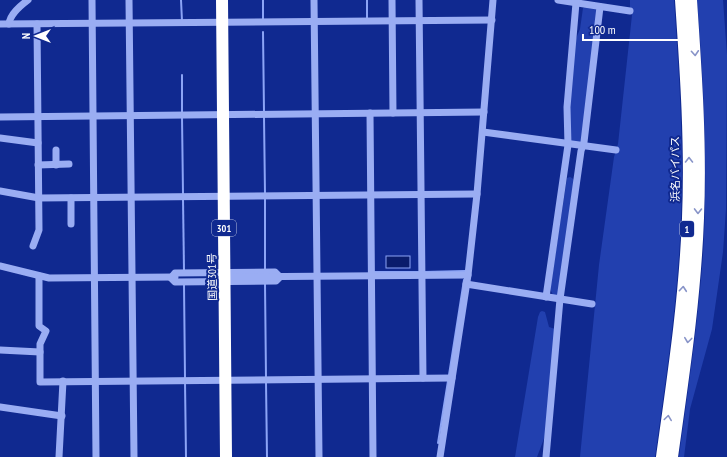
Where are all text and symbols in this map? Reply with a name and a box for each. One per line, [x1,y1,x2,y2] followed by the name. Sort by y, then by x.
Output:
[16,16,56,56] north arrow
[583,16,681,42] scale bar
[589,22,616,37] text: 100 m
[19,33,33,39] text: N
[690,50,699,56] one-way arrow
[668,136,682,202] street label: 浜名バイパス
[685,157,693,163] one-way arrow
[694,208,702,214] one-way arrow
[212,220,236,236] road number: 301
[680,221,694,237] road number: 1
[205,253,219,301] street label: 国道301号
[679,286,688,292] one-way arrow
[684,337,693,343] one-way arrow
[663,415,672,421] one-way arrow

